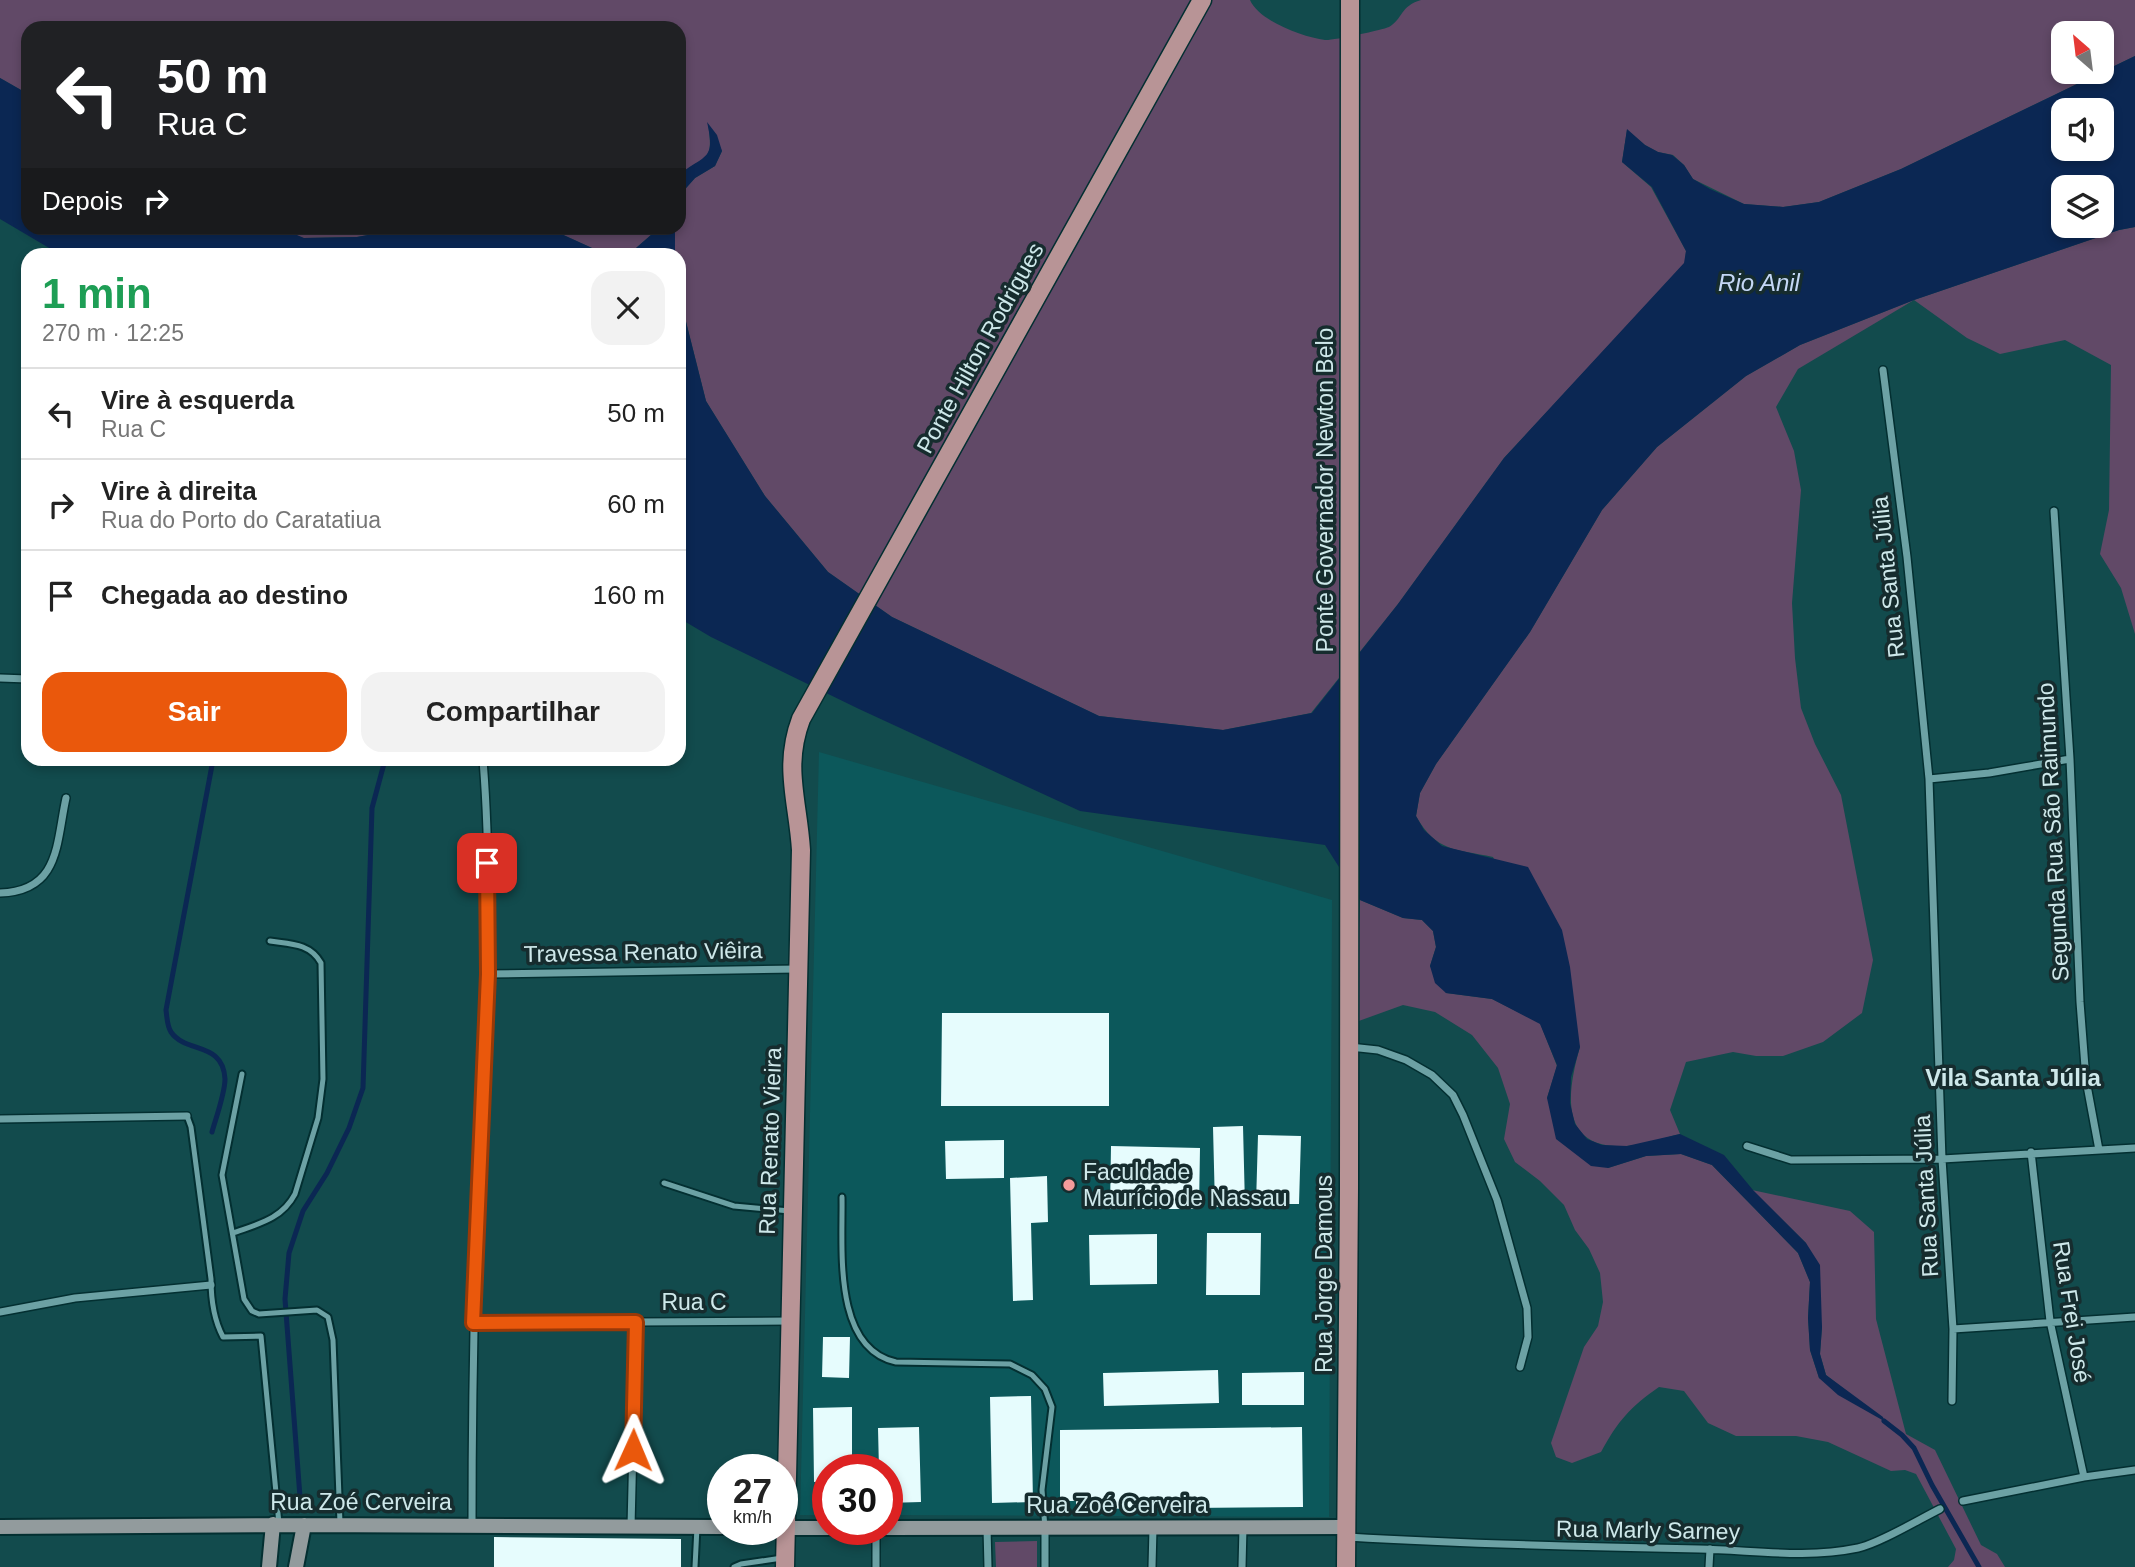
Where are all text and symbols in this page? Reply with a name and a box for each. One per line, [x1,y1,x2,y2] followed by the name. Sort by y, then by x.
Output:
[2051,21,2114,84] north arrow
[2051,21,2114,238] map controls
[42,49,133,140] icon: left
[157,49,269,103] text: 50 m
[2051,98,2114,161] button: sound
[157,106,248,142] text: Rua C
[2051,175,2114,238] button: layers
[137,182,175,220] icon: right
[42,186,123,216] text: Depois
[911,238,1049,458] street label: Ponte Hilton Rodrigues
[1718,269,1801,296] water label: Rio Anil
[42,270,152,317] text: 1 min
[591,271,665,345] button: close
[42,320,184,346] text: 270 m · 12:25
[1312,328,1338,652] street label: Ponte Governador Newton Belo
[101,385,294,415] text: Vire à esquerda
[42,395,80,433] icon: left
[607,398,665,428] text: 50 m
[101,416,166,442] text: Rua C
[101,476,257,506] text: Vire à direita
[42,486,80,524] icon: right
[607,489,665,519] text: 60 m
[1867,495,1909,659] street label: Rua Santa Júlia
[101,507,381,533] text: Rua do Porto do Caratatiua
[42,577,80,615] icon: arrive
[101,580,348,610] text: Chegada ao destino
[593,580,665,610] text: 160 m
[42,672,347,752] button: Sair
[361,672,665,752] button: Compartilhar
[2032,682,2074,982] street label: Segunda Rua São Raimundo
[457,833,517,893] pin
[468,844,506,882] icon: arrive
[523,937,763,967] street label: Travessa Renato Viêira
[754,1047,786,1235] street label: Rua Renato Vieira
[1925,1064,2101,1091] district label: Vila Santa Júlia
[1909,1114,1943,1278] street label: Rua Santa Júlia
[1083,1159,1288,1211] place label: Faculdade Maurício de Nassau
[1311,1175,1337,1373] street label: Rua Jorge Damous
[1061,1177,1077,1193] marker: Faculdade Maurício de Nassau
[2048,1239,2096,1385] street label: Rua Frei José
[661,1289,727,1315] street label: Rua C
[596,1413,670,1487] position arrow
[812,1454,903,1545] speed limit sign: 30
[733,1471,772,1510] text: 27
[270,1489,452,1515] street label: Rua Zoé Cerveira
[1026,1492,1208,1518] street label: Rua Zoé Cerveira
[733,1507,772,1527] text: km/h
[1556,1515,1741,1545] street label: Rua Marly Sarney

